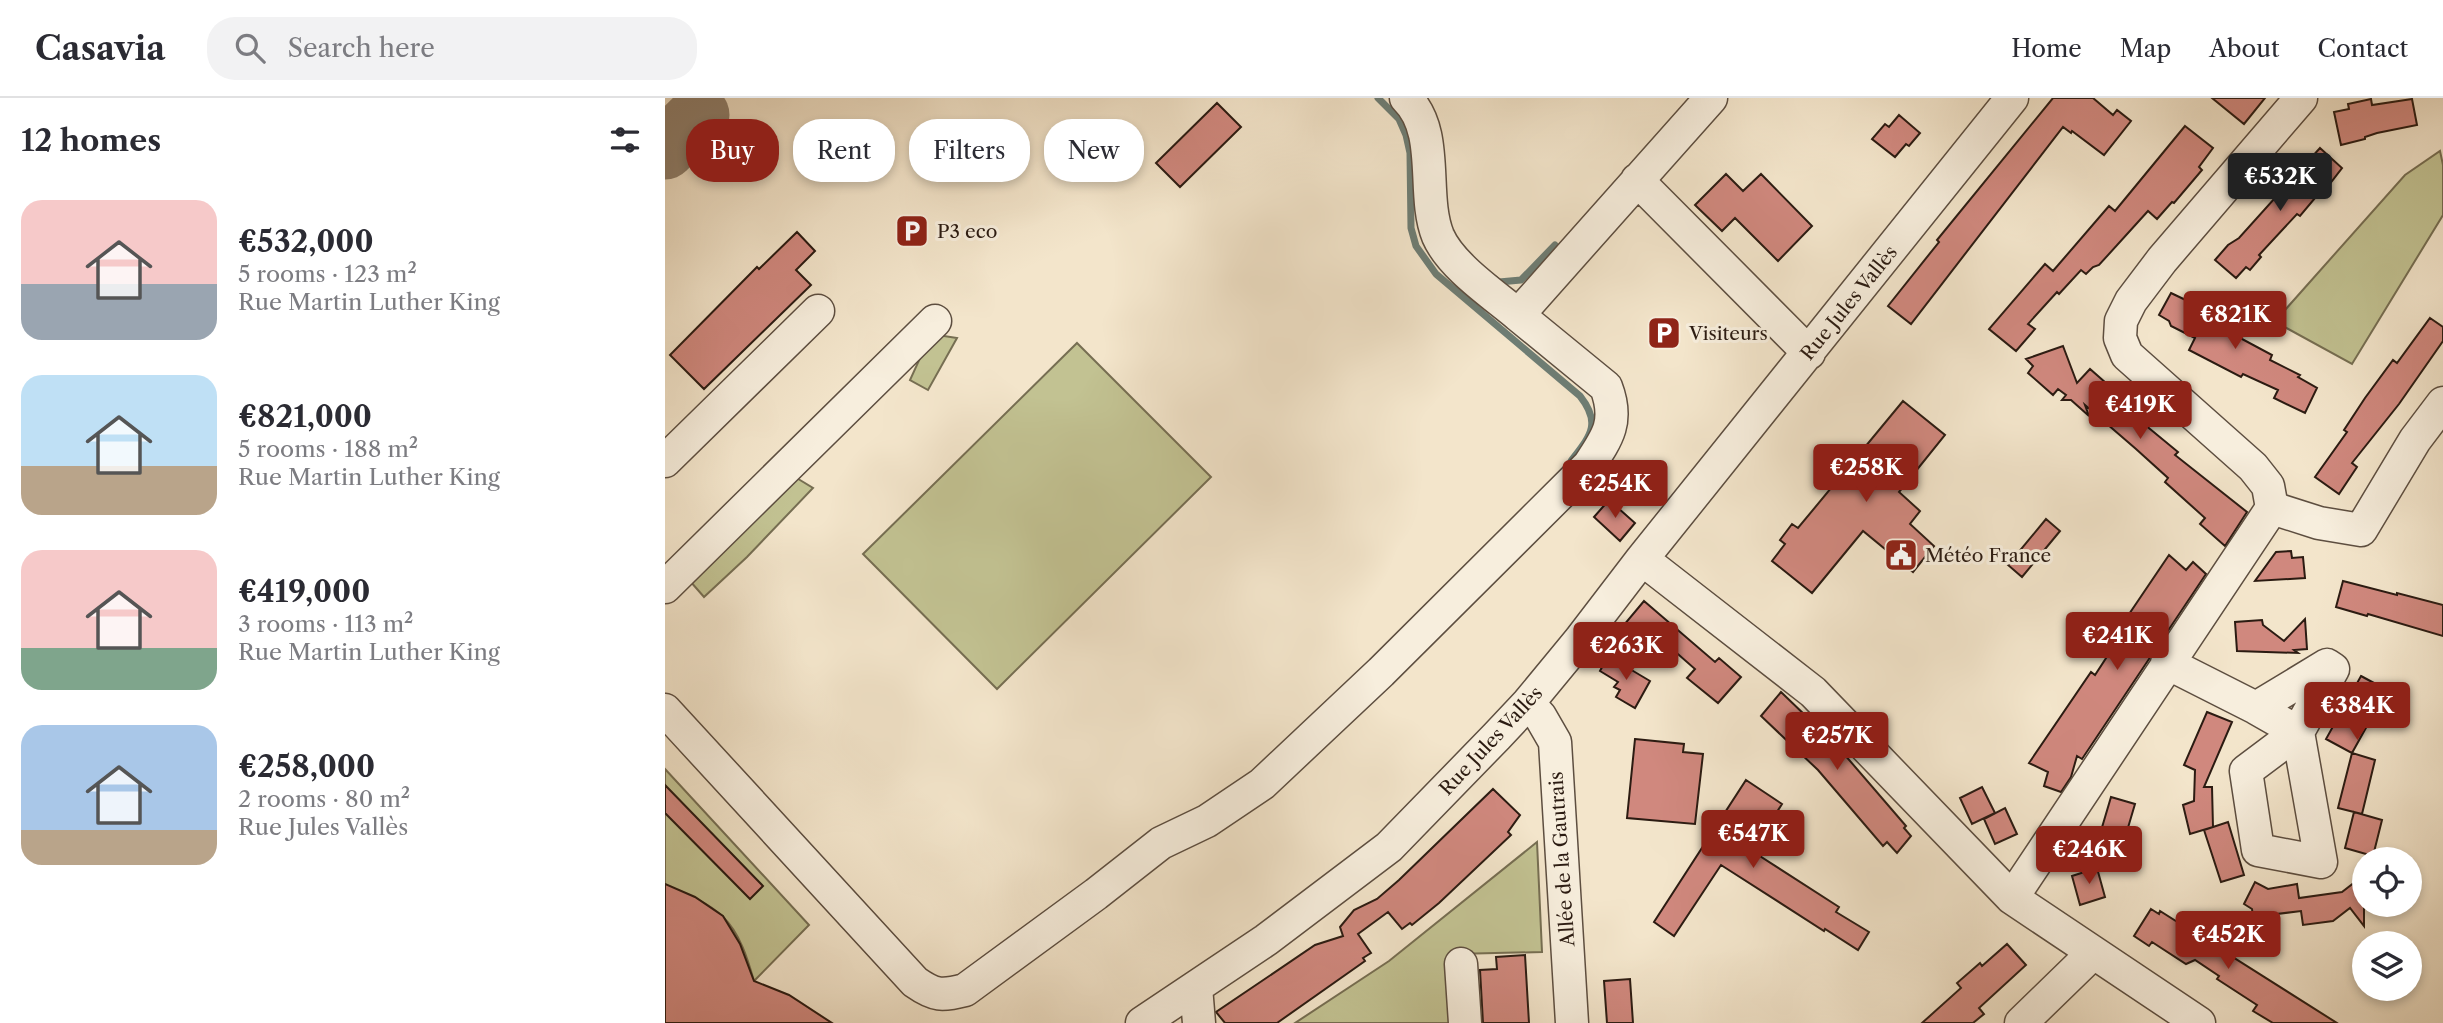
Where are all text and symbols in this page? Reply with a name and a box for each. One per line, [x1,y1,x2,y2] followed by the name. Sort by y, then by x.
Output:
[207,17,697,80] search box
[35,28,165,69] text: Casavia
[231,29,269,67] icon: search
[287,32,435,64] text: Search here
[2011,34,2082,63] text: Home
[2120,34,2171,63] text: Map
[2209,34,2280,63] text: About
[2318,34,2408,63] text: Contact
[686,119,779,182] chip: Buy
[793,119,895,182] chip: Rent
[909,119,1030,182] chip: Filters
[1044,119,1144,182] chip: New
[606,121,644,159] icon: filters
[21,122,161,159] text: 12 homes
[2231,153,2329,213] pin: €532K
[2244,162,2316,190] text: €532K
[893,212,931,250] parking icon: P3 eco
[937,220,997,243] place label: P3 eco
[238,223,374,260] text: €532,000
[77,228,161,312] icon: home
[1796,241,1902,365] street label: Rue Jules Vallès
[238,260,417,288] text: 5 rooms · 123 m²
[238,288,500,316] text: Rue Martin Luther King
[2186,292,2284,351] pin: €821K
[2199,300,2271,328] text: €821K
[1645,314,1683,352] parking icon: Visiteurs
[1688,322,1768,345] place label: Visiteurs
[2091,382,2189,441] pin: €419K
[2105,390,2175,418] text: €419K
[238,398,372,435] text: €821,000
[77,403,161,487] icon: home
[238,435,418,463] text: 5 rooms · 188 m²
[1817,444,1915,504] pin: €258K
[1829,453,1903,481] text: €258K
[1566,460,1664,520] pin: €254K
[238,463,500,491] text: Rue Martin Luther King
[1579,469,1651,497] text: €254K
[1882,536,1920,574] public building icon: Météo France
[1925,544,2051,567] place label: Météo France
[238,573,370,610] text: €419,000
[77,578,161,662] icon: home
[238,610,414,638] text: 3 rooms · 113 m²
[2068,612,2166,672] pin: €241K
[2082,621,2152,649] text: €241K
[1577,622,1675,682] pin: €263K
[1589,631,1663,659] text: €263K
[238,638,500,666] text: Rue Martin Luther King
[1435,682,1547,800] street label: Rue Jules Vallès
[2308,682,2406,742] pin: €384K
[2320,691,2394,719] text: €384K
[1788,712,1886,772] pin: €257K
[1801,721,1873,749] text: €257K
[238,748,375,785] text: €258,000
[77,753,161,837] icon: home
[1544,771,1580,948] street label: Allée de la Gautrais
[238,785,410,813] text: 2 rooms · 80 m²
[1704,810,1802,870] pin: €547K
[238,813,408,841] text: Rue Jules Vallès
[1717,819,1789,847] text: €547K
[2040,826,2138,886] pin: €246K
[2052,835,2126,863] text: €246K
[2352,847,2422,1001] map controls
[2352,847,2422,917] button: locate
[2179,912,2277,971] pin: €452K
[2192,920,2264,948] text: €452K
[2352,931,2422,1001] button: layers

